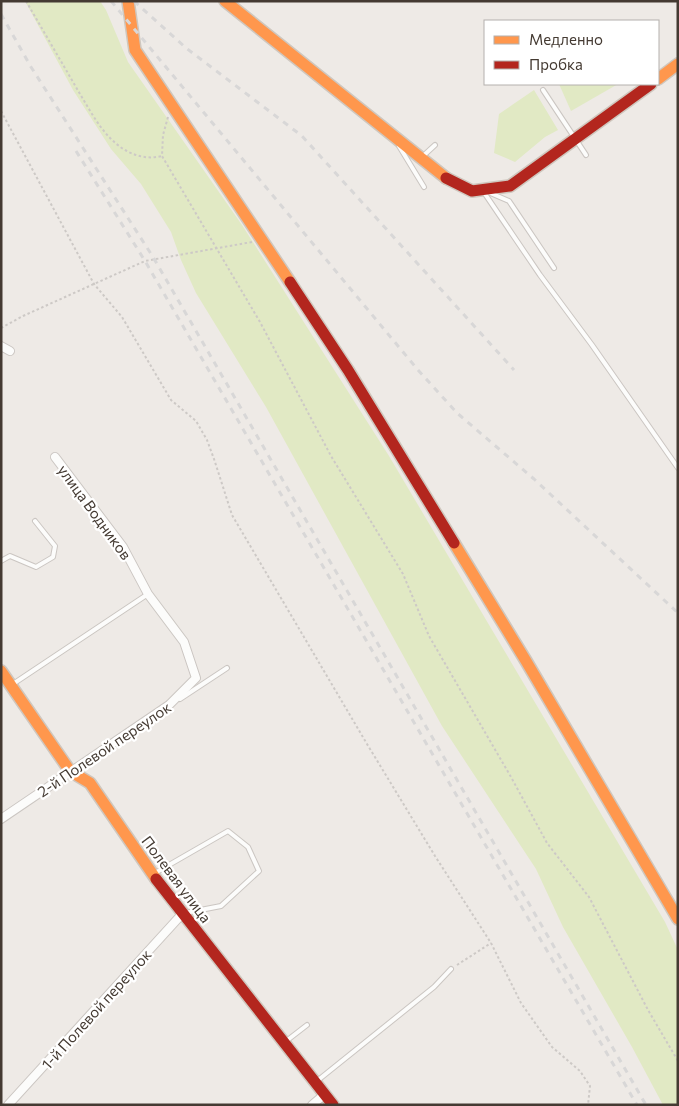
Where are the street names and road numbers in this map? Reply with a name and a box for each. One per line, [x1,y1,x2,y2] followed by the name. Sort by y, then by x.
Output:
[55,461,136,563] street label: улица Водников
[34,698,174,800] street label: 2-й Полевой переулок
[138,832,216,926] street label: Полевая улица
[37,945,155,1073] street label: 1-й Полевой переулок

